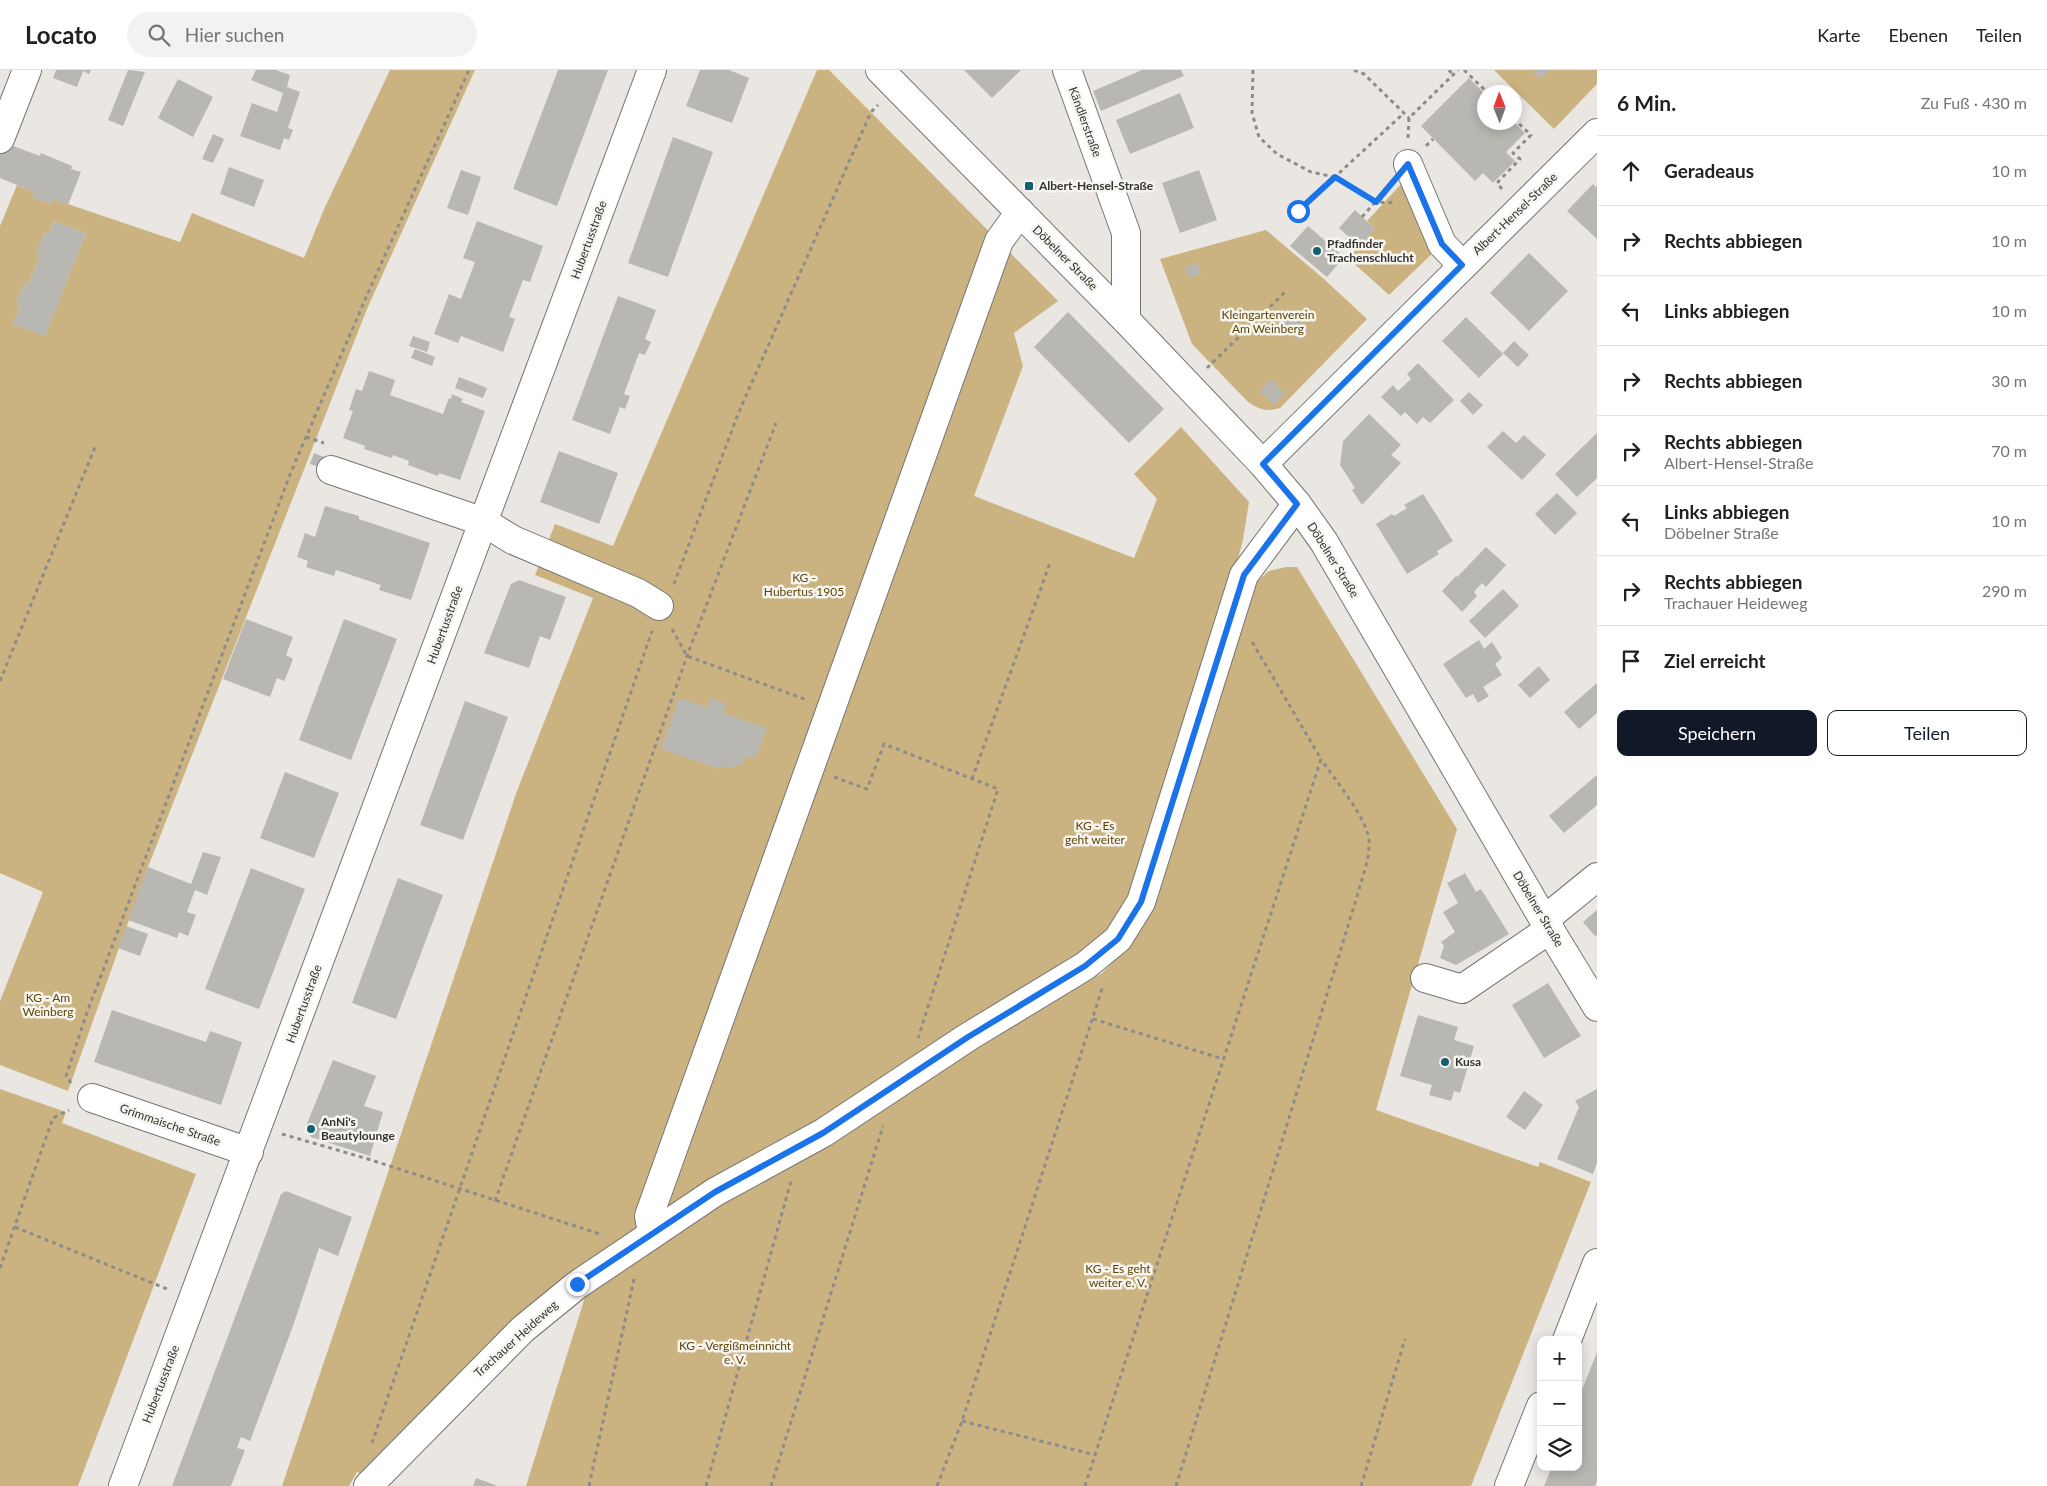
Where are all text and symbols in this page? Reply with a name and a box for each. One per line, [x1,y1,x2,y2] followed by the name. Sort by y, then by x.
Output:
[127,12,477,57] search box
[25,20,97,49] text: Locato
[145,21,173,49] icon: search
[185,23,284,46] text: Hier suchen
[1817,24,1860,46] text: Karte
[1888,24,1948,46] text: Ebenen
[1976,24,2022,46] text: Teilen
[1066,85,1105,159] street label: Kändlerstraße
[1477,85,1522,130] north arrow
[1617,90,1676,115] text: 6 Min.
[1921,93,2027,112] text: Zu Fuß · 430 m
[1617,157,1645,185] icon: ahead
[1664,159,1754,182] text: Geradeaus
[1991,161,2027,180] text: 10 m
[1469,169,1560,258] street label: Albert-Hensel-Straße
[1038,178,1154,193] place label: Albert-Hensel-Straße
[1023,180,1035,192] marker: Albert-Hensel-Straße
[567,199,610,281] street label: Hubertusstraße
[1287,200,1310,223] route start
[1030,222,1101,293] street label: Döbelner Straße
[1617,227,1645,255] icon: right
[1664,229,1802,252] text: Rechts abbiegen
[1991,231,2027,250] text: 10 m
[1327,236,1414,265] place label: Pfadfinder Trachenschlucht
[1311,245,1323,257] marker: Pfadfinder Trachenschlucht
[1617,297,1645,325] icon: left
[1664,299,1789,322] text: Links abbiegen
[1991,301,2027,320] text: 10 m
[1222,307,1314,336] park label: Kleingartenverein Am Weinberg
[1617,367,1645,395] icon: right
[1664,369,1802,392] text: Rechts abbiegen
[1991,371,2027,390] text: 30 m
[1664,430,1802,453] text: Rechts abbiegen
[1617,437,1645,465] icon: right
[1991,441,2027,460] text: 70 m
[1664,453,1813,472] text: Albert-Hensel-Straße
[1664,500,1789,523] text: Links abbiegen
[1617,507,1645,535] icon: left
[1991,511,2027,530] text: 10 m
[1304,519,1363,600] street label: Döbelner Straße
[1664,523,1779,542] text: Döbelner Straße
[764,570,844,599] park label: KG - Hubertus 1905
[1664,570,1802,593] text: Rechts abbiegen
[1617,577,1645,605] icon: right
[1982,581,2027,600] text: 290 m
[423,584,466,666] street label: Hubertusstraße
[1664,593,1808,612] text: Trachauer Heideweg
[1617,647,1645,675] icon: arrive
[1664,649,1766,672] text: Ziel erreicht
[1617,710,1817,756] button: Speichern
[1827,710,2027,756] button: Teilen
[1065,818,1126,847] park label: KG - Es geht weiter
[1510,868,1567,949] street label: Döbelner Straße
[282,963,325,1045] street label: Hubertusstraße
[22,990,74,1019] park label: KG - Am Weinberg
[1455,1054,1481,1069] place label: Kusa
[1439,1056,1451,1068] marker: Kusa
[118,1100,223,1149] street label: Grimmaische Straße
[320,1114,396,1143] place label: AnNi's Beautylounge
[305,1123,317,1135] marker: AnNi's Beautylounge
[1085,1261,1151,1290] park label: KG - Es geht weiter e. V.
[566,1273,589,1296] route end
[471,1297,561,1380] street label: Trachauer Heideweg
[1537,1336,1582,1471] map controls
[1537,1336,1582,1381] button: +
[679,1338,792,1367] park label: KG - Vergißmeinnicht e. V.
[139,1343,182,1425] street label: Hubertusstraße
[1537,1381,1582,1426] button: −
[1537,1426,1582,1471] button: layers

